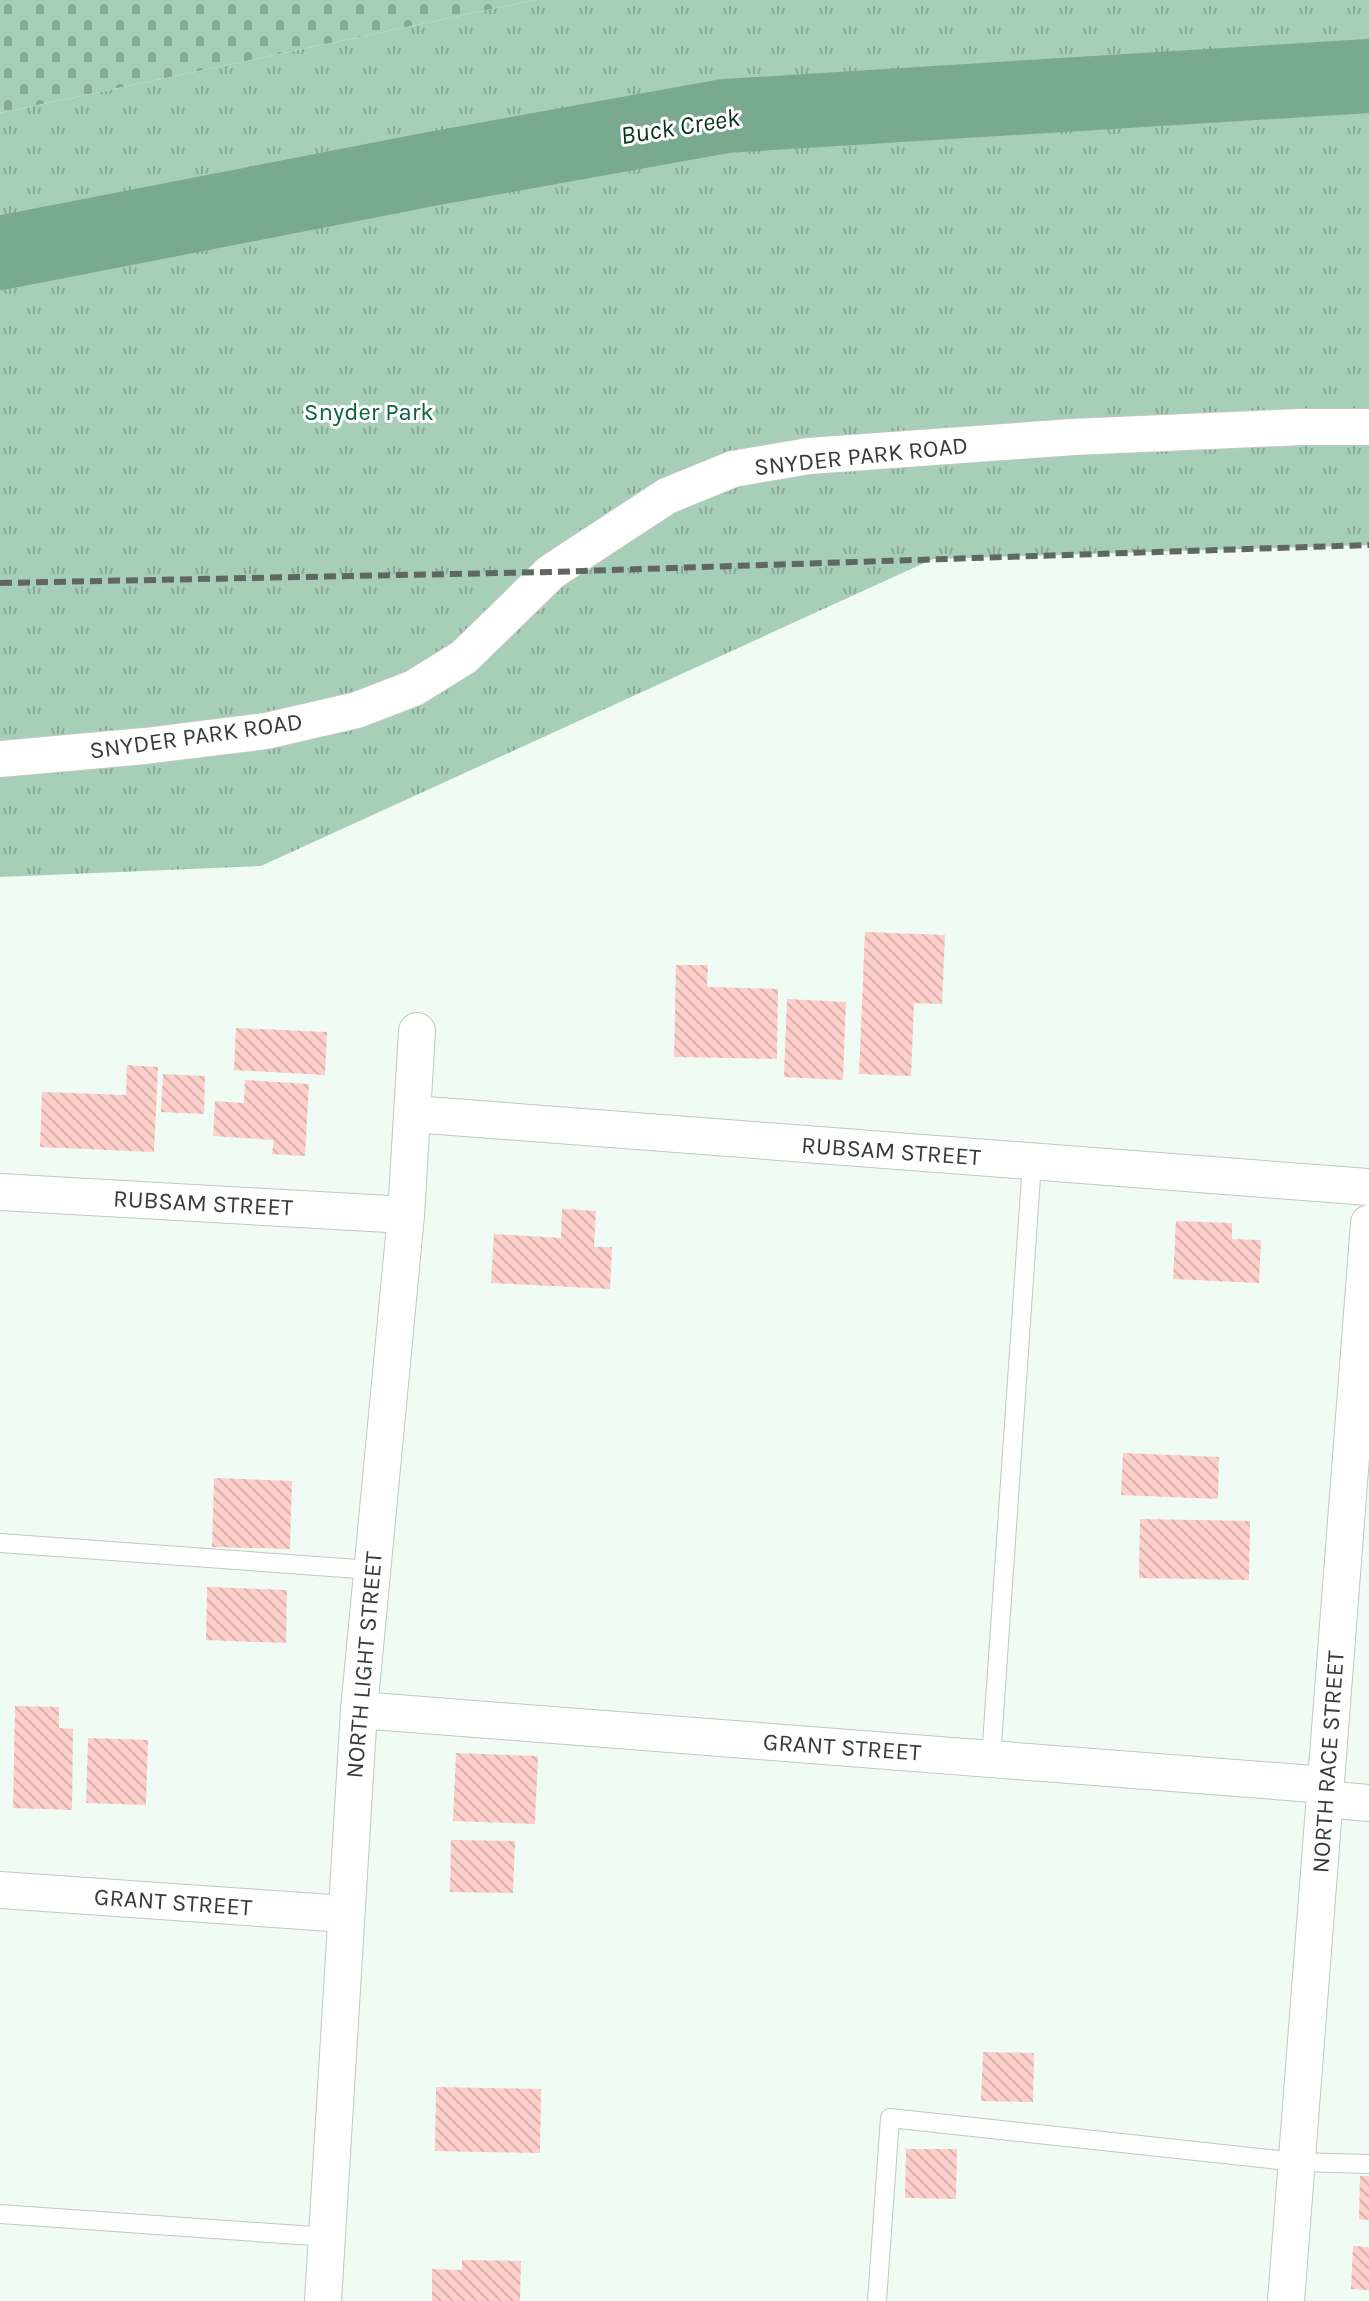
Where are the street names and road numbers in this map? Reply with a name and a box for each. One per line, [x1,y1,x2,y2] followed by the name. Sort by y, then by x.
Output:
[753,431,969,481] street label: SNYDER PARK ROAD
[88,707,304,765] street label: SNYDER PARK ROAD
[800,1131,982,1171] street label: RUBSAM STREET
[112,1184,294,1222] street label: RUBSAM STREET
[340,1550,388,1780] street label: NORTH LIGHT STREET
[1306,1650,1350,1874] street label: NORTH RACE STREET
[762,1728,922,1766] street label: GRANT STREET
[93,1883,253,1921] street label: GRANT STREET

